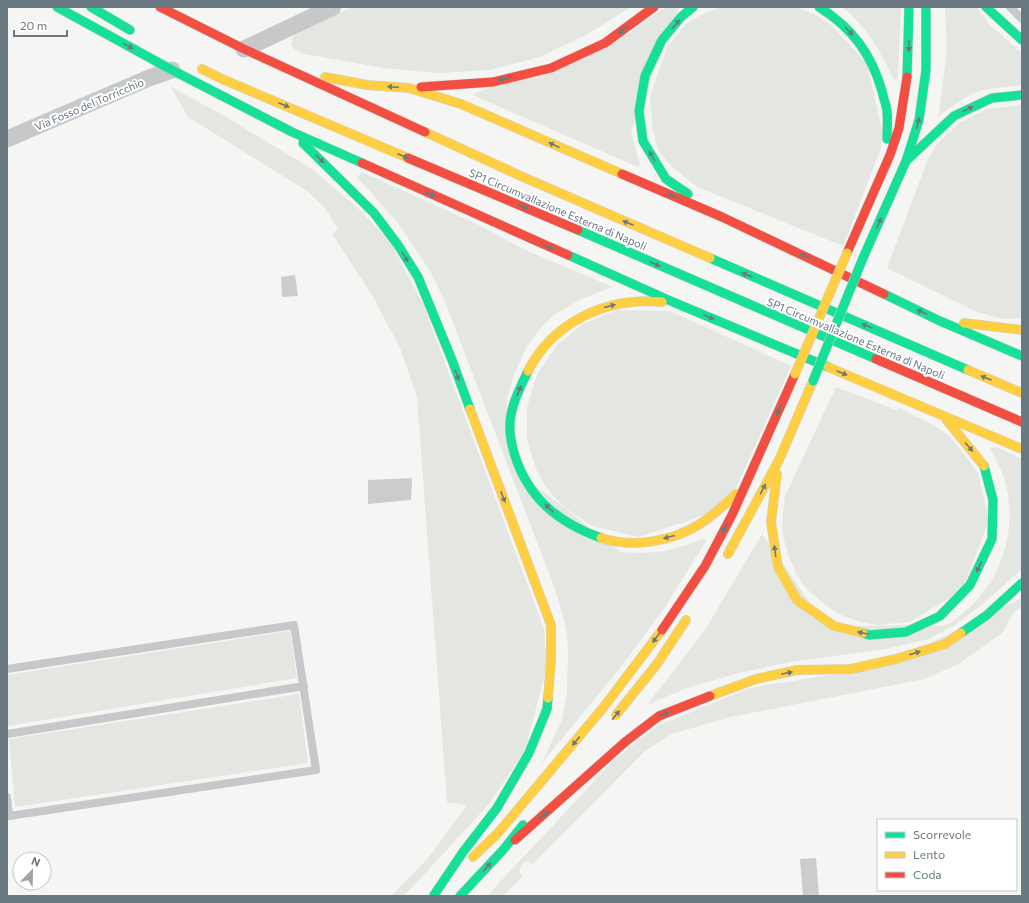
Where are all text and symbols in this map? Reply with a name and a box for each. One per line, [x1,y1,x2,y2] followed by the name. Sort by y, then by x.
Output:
[14,12,67,38] scale bar
[20,18,47,32] text: 20 m
[671,18,680,29] one-way arrow
[618,26,628,34] one-way arrow
[844,26,854,36] one-way arrow
[906,40,912,53] one-way arrow
[122,43,134,49] one-way arrow
[32,75,146,133] street label: Via Fosso del Torricchio
[498,77,510,83] one-way arrow
[387,83,399,90] one-way arrow
[278,103,290,109] one-way arrow
[962,106,974,112] one-way arrow
[915,117,921,129] one-way arrow
[547,141,559,147] one-way arrow
[648,150,655,162] one-way arrow
[398,153,410,159] one-way arrow
[315,154,325,164] one-way arrow
[467,166,649,253] street label: SP1 Circumvallazione Esterna di Napoli
[424,191,435,197] one-way arrow
[667,193,679,199] one-way arrow
[517,204,528,210] one-way arrow
[876,217,882,228] one-way arrow
[623,220,634,226] one-way arrow
[543,244,555,250] one-way arrow
[402,251,409,263] one-way arrow
[799,253,811,259] one-way arrow
[650,261,661,267] one-way arrow
[741,271,753,277] one-way arrow
[765,295,947,382] street label: SP1 Circumvallazione Esterna di Napoli
[604,303,616,309] one-way arrow
[917,309,928,315] one-way arrow
[703,315,715,321] one-way arrow
[860,323,872,329] one-way arrow
[455,370,461,382] one-way arrow
[836,371,848,377] one-way arrow
[980,375,992,381] one-way arrow
[516,385,522,396] one-way arrow
[776,405,782,416] one-way arrow
[964,441,973,452] one-way arrow
[760,484,767,495] one-way arrow
[500,492,506,504] one-way arrow
[544,504,553,513] one-way arrow
[722,523,728,534] one-way arrow
[663,534,675,540] one-way arrow
[772,545,778,557] one-way arrow
[976,561,982,572] one-way arrow
[857,630,869,636] one-way arrow
[652,633,660,644] one-way arrow
[909,650,921,656] one-way arrow
[781,669,793,675] one-way arrow
[612,709,620,720] one-way arrow
[659,710,671,716] one-way arrow
[571,735,580,746] one-way arrow
[539,811,549,820] one-way arrow
[877,819,1017,891] legend
[913,827,971,841] text: Scorrevole
[913,847,945,861] text: Lento
[12,851,52,891] north arrow
[30,854,42,869] text: N
[482,862,491,873] one-way arrow
[913,867,942,881] text: Coda

